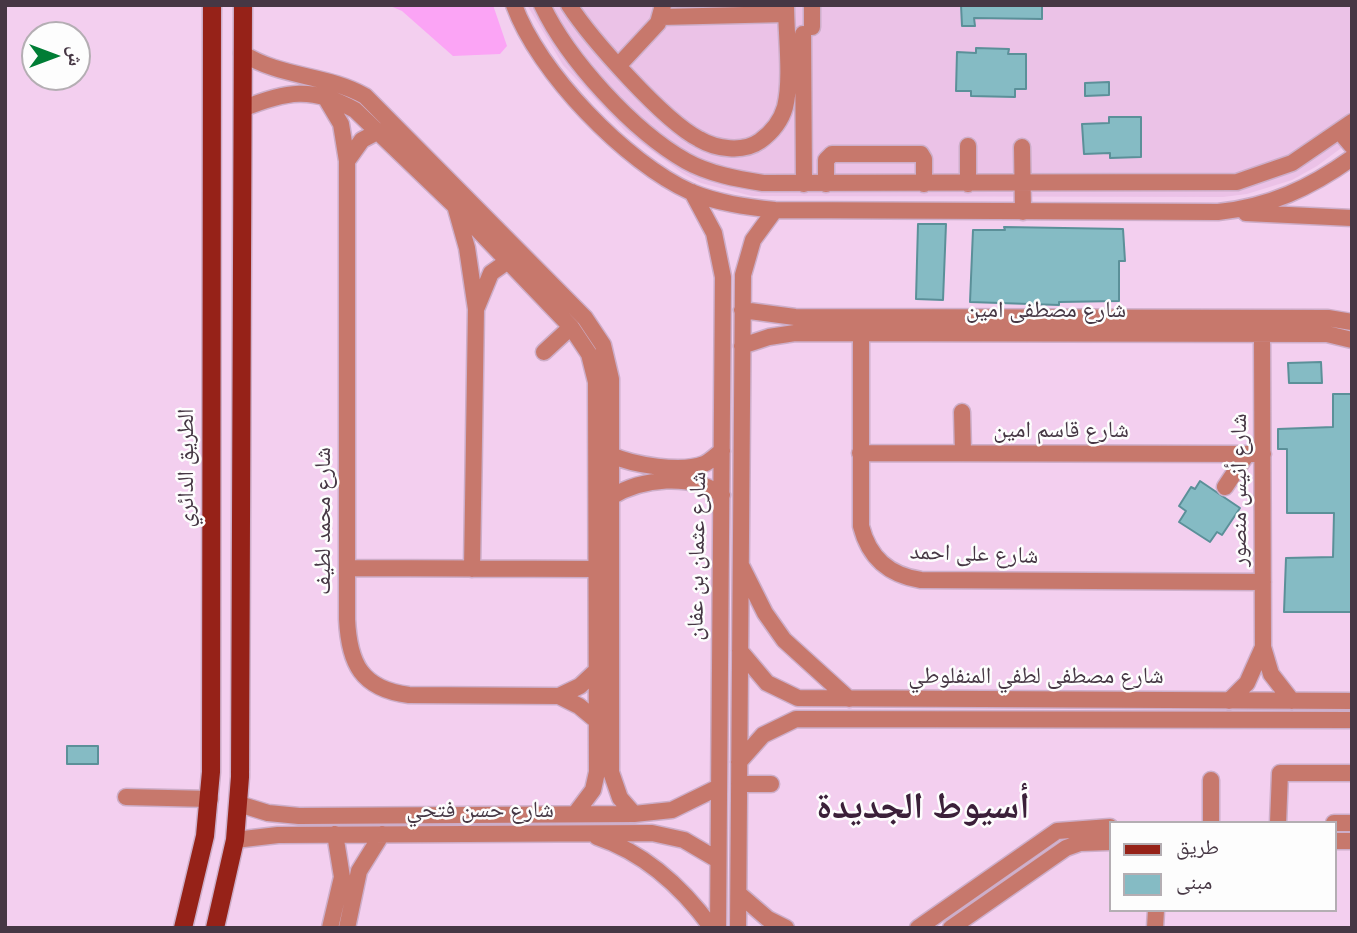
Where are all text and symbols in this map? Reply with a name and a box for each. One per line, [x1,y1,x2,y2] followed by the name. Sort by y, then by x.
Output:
[21,21,91,91] north arrow
[64,46,87,66] text: ش
[966,297,1126,325] street label: شارع مصطفى امين
[173,408,201,528] street label: الطريق الدائري
[1226,413,1254,567] street label: شارع أنيس منصور
[993,417,1129,445] street label: شارع قاسم امين
[310,447,338,595] street label: شارع محمد لطيف
[683,471,713,641] street label: شارع عثمان بن عفان
[909,539,1039,571] street label: شارع على احمد
[908,663,1164,691] street label: شارع مصطفى لطفي المنفلوطي
[816,787,1030,831] district label: أسيوط الجديدة
[406,797,554,825] street label: شارع حسن فتحي
[1108,821,1336,912] legend
[1176,835,1219,859] text: طريق
[1176,870,1212,894] text: مبنى

